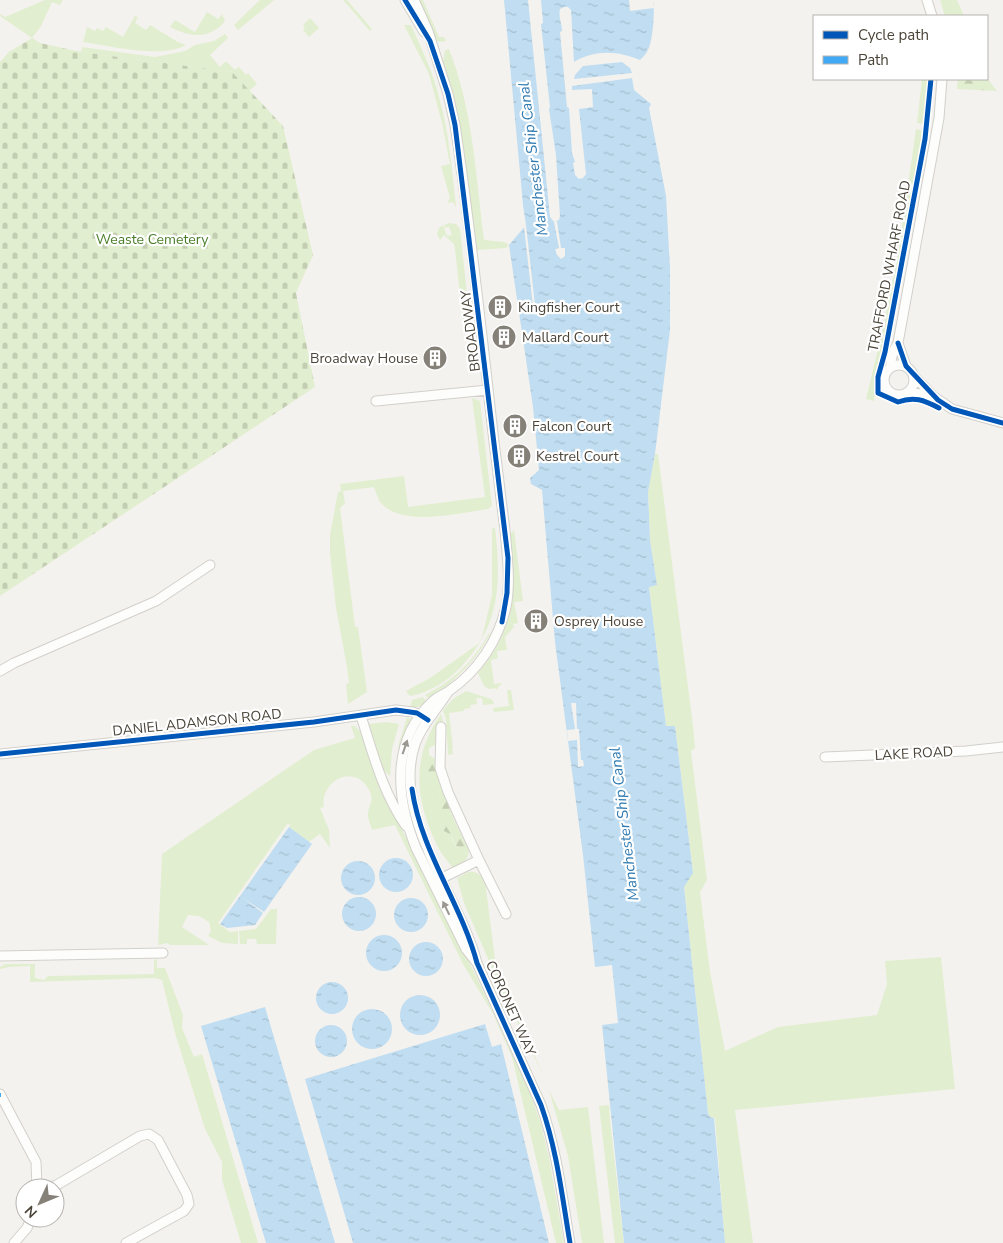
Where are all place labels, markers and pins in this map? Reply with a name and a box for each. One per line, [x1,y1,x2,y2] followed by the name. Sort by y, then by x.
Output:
[487,294,513,320] building icon: Kingfisher Court
[518,298,620,317] place label: Kingfisher Court
[491,324,517,350] building icon: Mallard Court
[522,328,609,347] place label: Mallard Court
[422,345,448,371] building icon: Broadway House
[310,349,418,368] place label: Broadway House
[502,413,528,439] building icon: Falcon Court
[532,417,612,436] place label: Falcon Court
[506,443,532,469] building icon: Kestrel Court
[536,447,619,466] place label: Kestrel Court
[523,608,549,634] building icon: Osprey House
[554,612,643,631] place label: Osprey House

